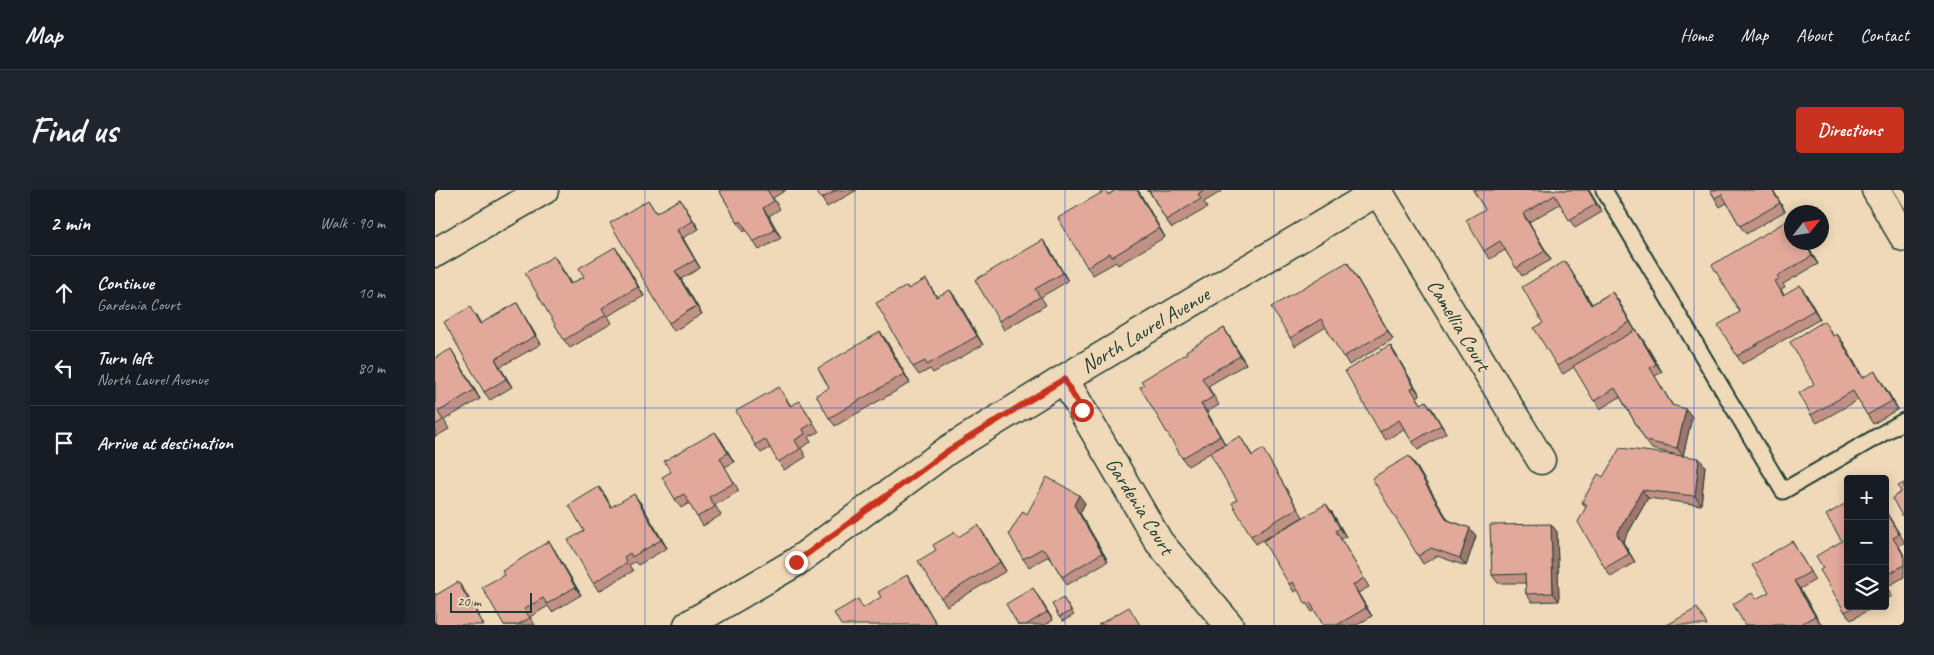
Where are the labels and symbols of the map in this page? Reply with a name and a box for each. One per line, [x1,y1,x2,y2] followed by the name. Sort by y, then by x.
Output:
[1784,205,1829,250] north arrow
[1421,274,1498,377] street label: Camellia Court
[1076,280,1216,379] street label: North Laurel Avenue
[1071,399,1094,422] route start
[1100,453,1181,561] street label: Gardenia Court
[785,551,808,574] route end
[450,590,533,613] scale bar

